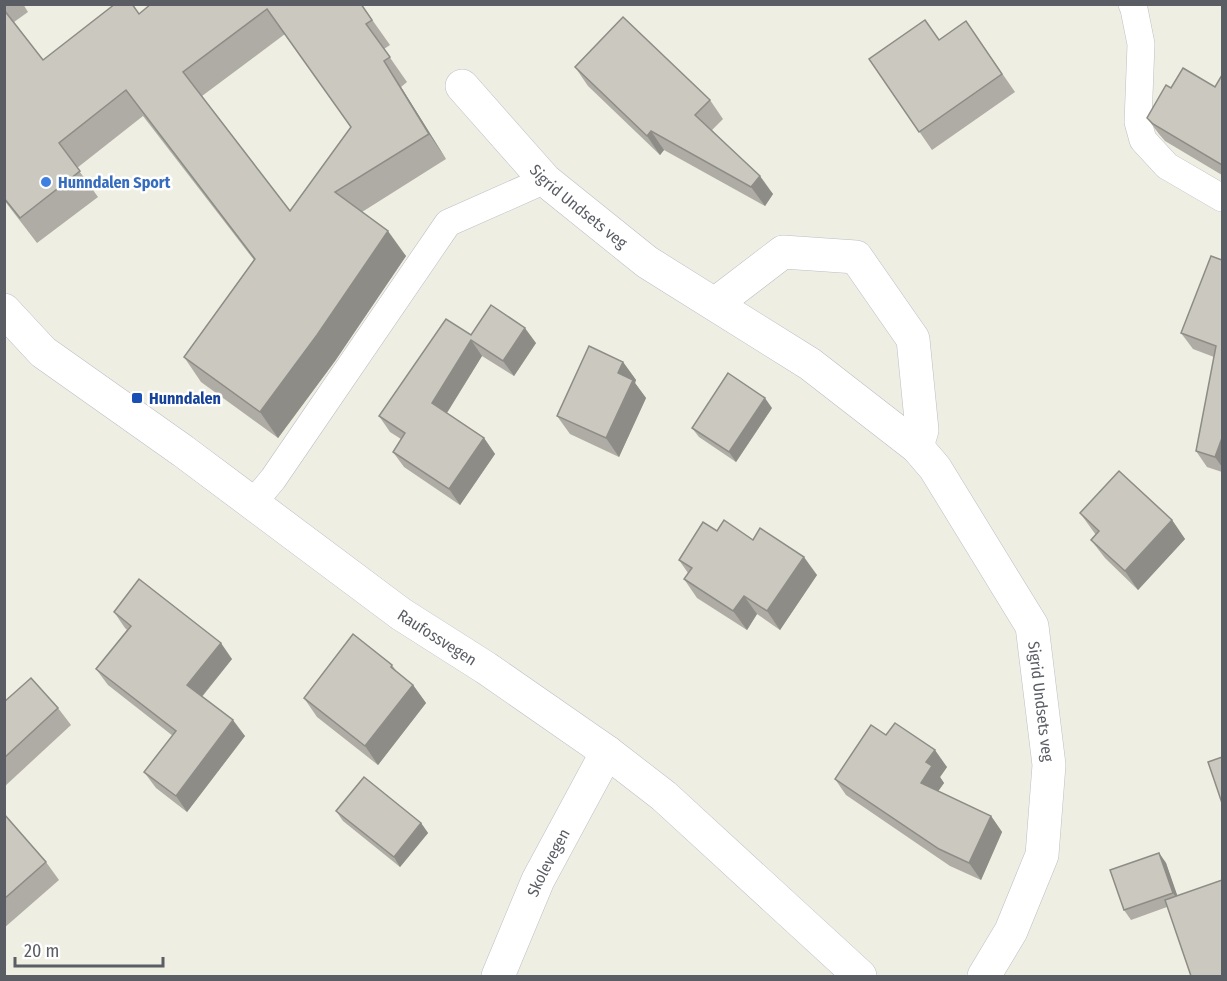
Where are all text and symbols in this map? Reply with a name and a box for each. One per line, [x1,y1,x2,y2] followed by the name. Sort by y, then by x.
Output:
[526,161,631,253] street label: Sigrid Undsets veg
[58,173,171,192] place label: Hunndalen Sport
[39,175,53,189] marker: Hunndalen Sport
[149,389,221,408] place label: Hunndalen
[130,391,144,405] marker: Hunndalen
[394,605,480,670] street label: Raufossvegen
[1024,640,1058,763] street label: Sigrid Undsets veg
[523,825,574,900] street label: Skolevegen
[15,930,164,968] scale bar
[24,940,59,962] text: 20 m

